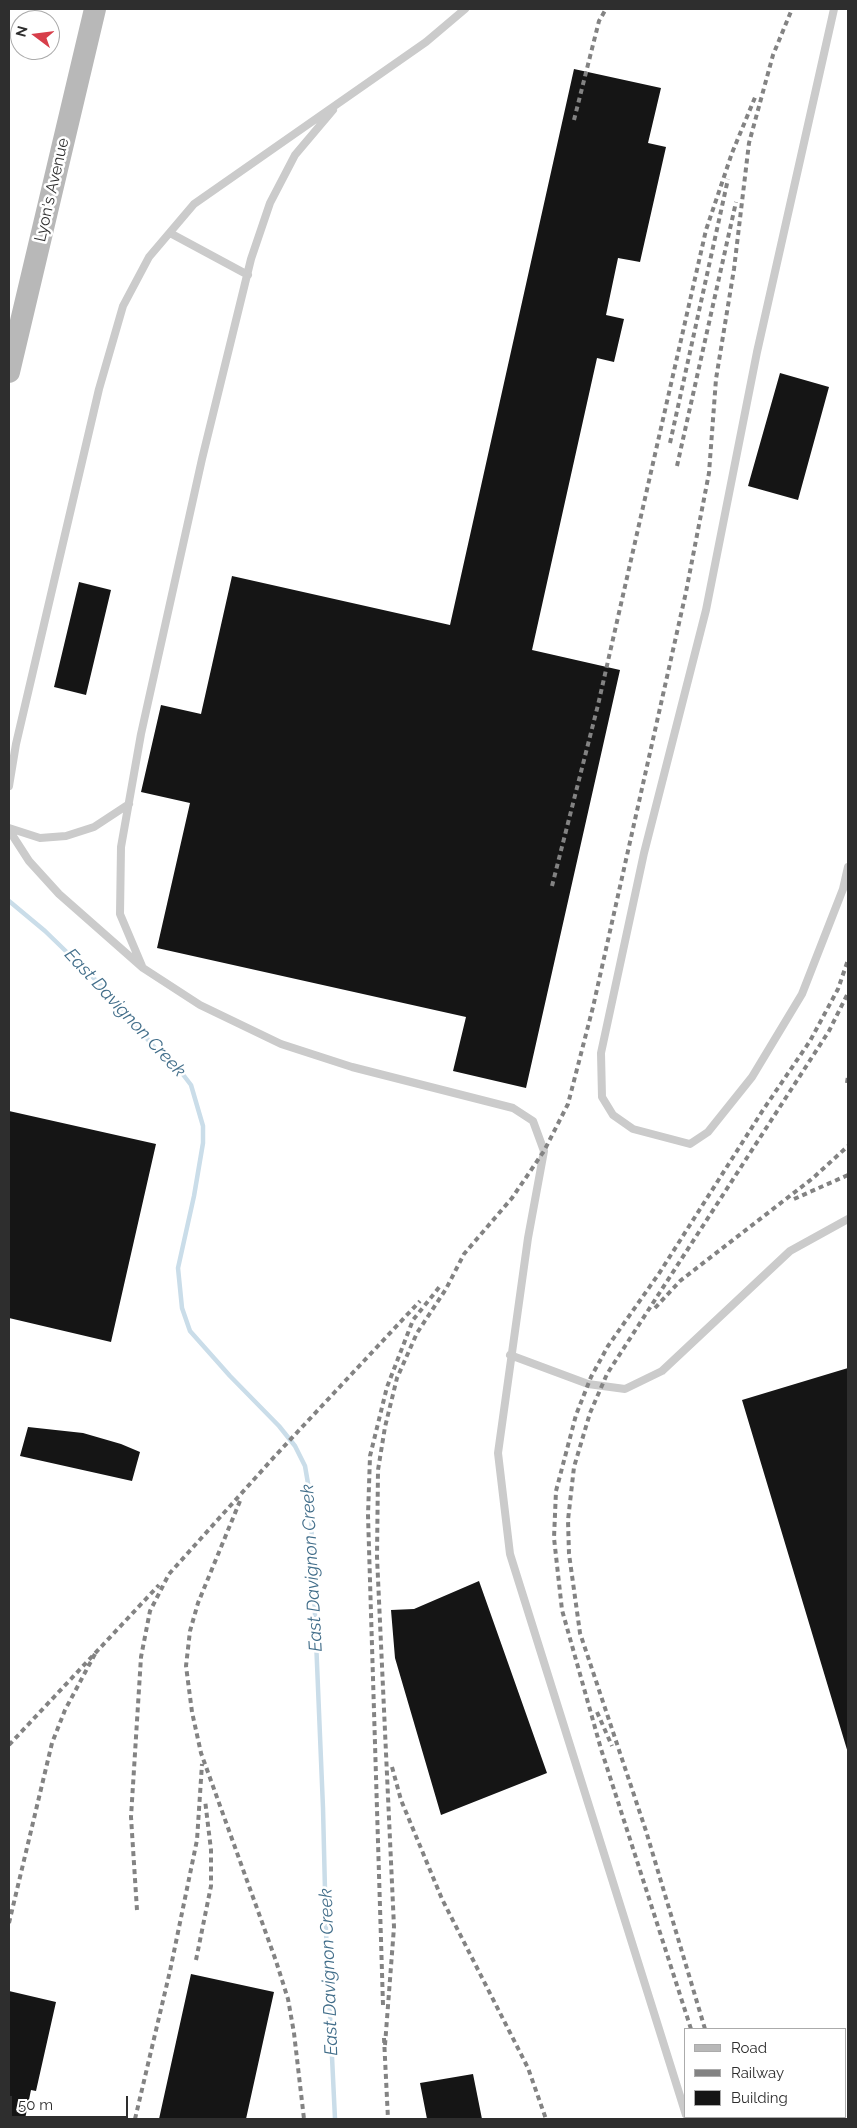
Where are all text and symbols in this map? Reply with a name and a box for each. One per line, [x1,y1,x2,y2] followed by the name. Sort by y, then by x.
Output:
[10,10,60,60] north arrow
[12,24,31,39] text: N
[31,136,73,244] street label: Lyon's Avenue
[60,944,190,1082] water label: East Davignon Creek
[297,1484,327,1652] water label: East Davignon Creek
[315,1888,343,2056] water label: East Davignon Creek
[684,2028,847,2118] legend
[731,2039,767,2057] text: Road
[731,2064,784,2082] text: Railway
[12,2086,130,2118] scale bar
[731,2089,788,2107] text: Building
[18,2096,53,2114] text: 50 m

